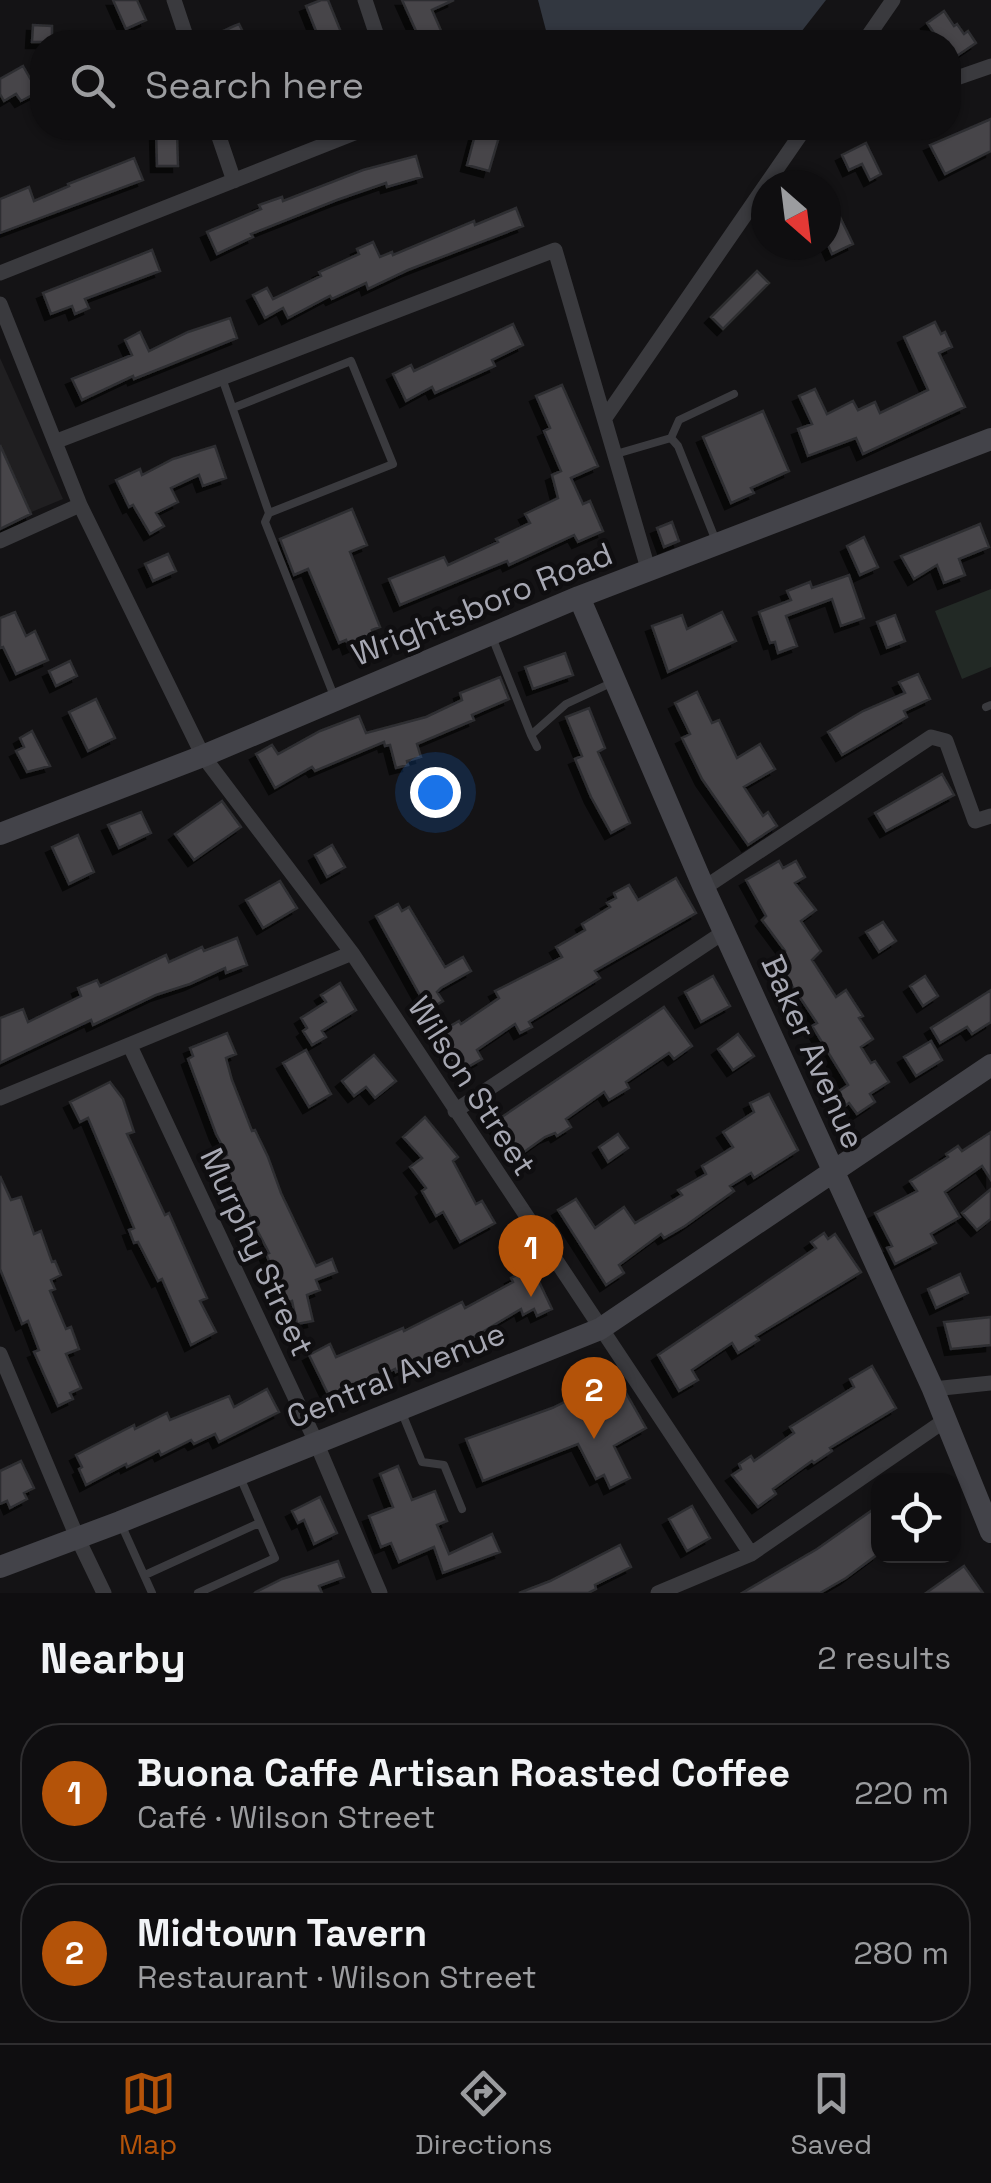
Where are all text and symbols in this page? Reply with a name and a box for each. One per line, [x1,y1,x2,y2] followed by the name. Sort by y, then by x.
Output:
[30,30,961,140] search box
[65,58,120,113] icon: search
[145,61,364,109] text: Search here
[751,170,841,260] north arrow
[346,533,618,675] street label: Wrightsboro Road
[410,767,461,818] your location
[752,949,874,1155] street label: Baker Avenue
[399,989,545,1183] street label: Wilson Street
[191,1142,323,1362] street label: Murphy Street
[498,1214,564,1297] pin: 1
[281,1313,511,1437] street label: Central Avenue
[562,1356,626,1439] pin: 2
[871,1473,961,1563] map controls
[871,1473,961,1563] button: locate
[40,1632,186,1685] text: Nearby
[817,1638,951,1678] text: 2 results
[137,1749,790,1797] text: Buona Caffe Artisan Roasted Coffee
[67,1773,82,1813] text: 1
[854,1773,949,1813] text: 220 m
[137,1797,435,1837] text: Café · Wilson Street
[137,1909,427,1957] text: Midtown Tavern
[65,1933,84,1973] text: 2
[854,1933,949,1973] text: 280 m
[137,1957,537,1997] text: Restaurant · Wilson Street
[119,2066,177,2162] tab: Map
[415,2066,552,2162] tab: Directions
[790,2066,872,2162] tab: Saved

